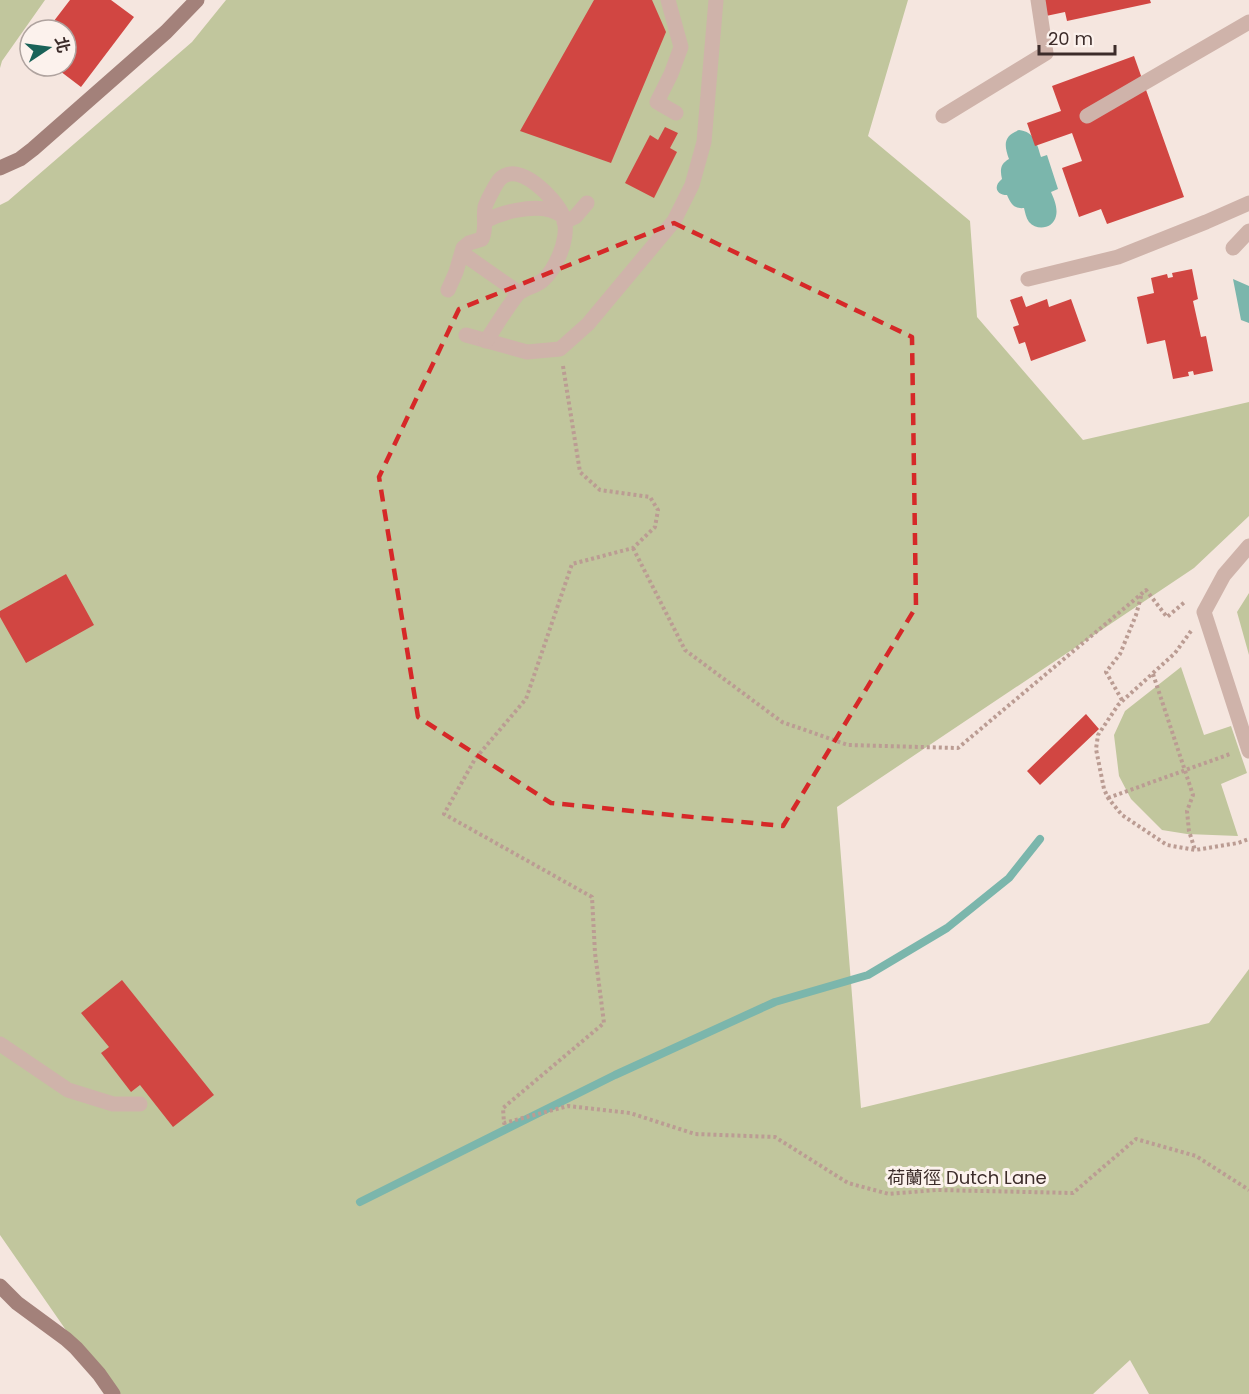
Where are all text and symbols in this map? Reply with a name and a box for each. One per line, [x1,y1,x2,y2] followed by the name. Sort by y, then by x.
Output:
[18,18,78,78] north arrow
[1039,18,1116,56] scale bar
[1048,26,1093,51] text: 20 m
[49,34,75,55] text: 北
[887,1165,1047,1190] street label: 荷蘭徑 Dutch Lane

